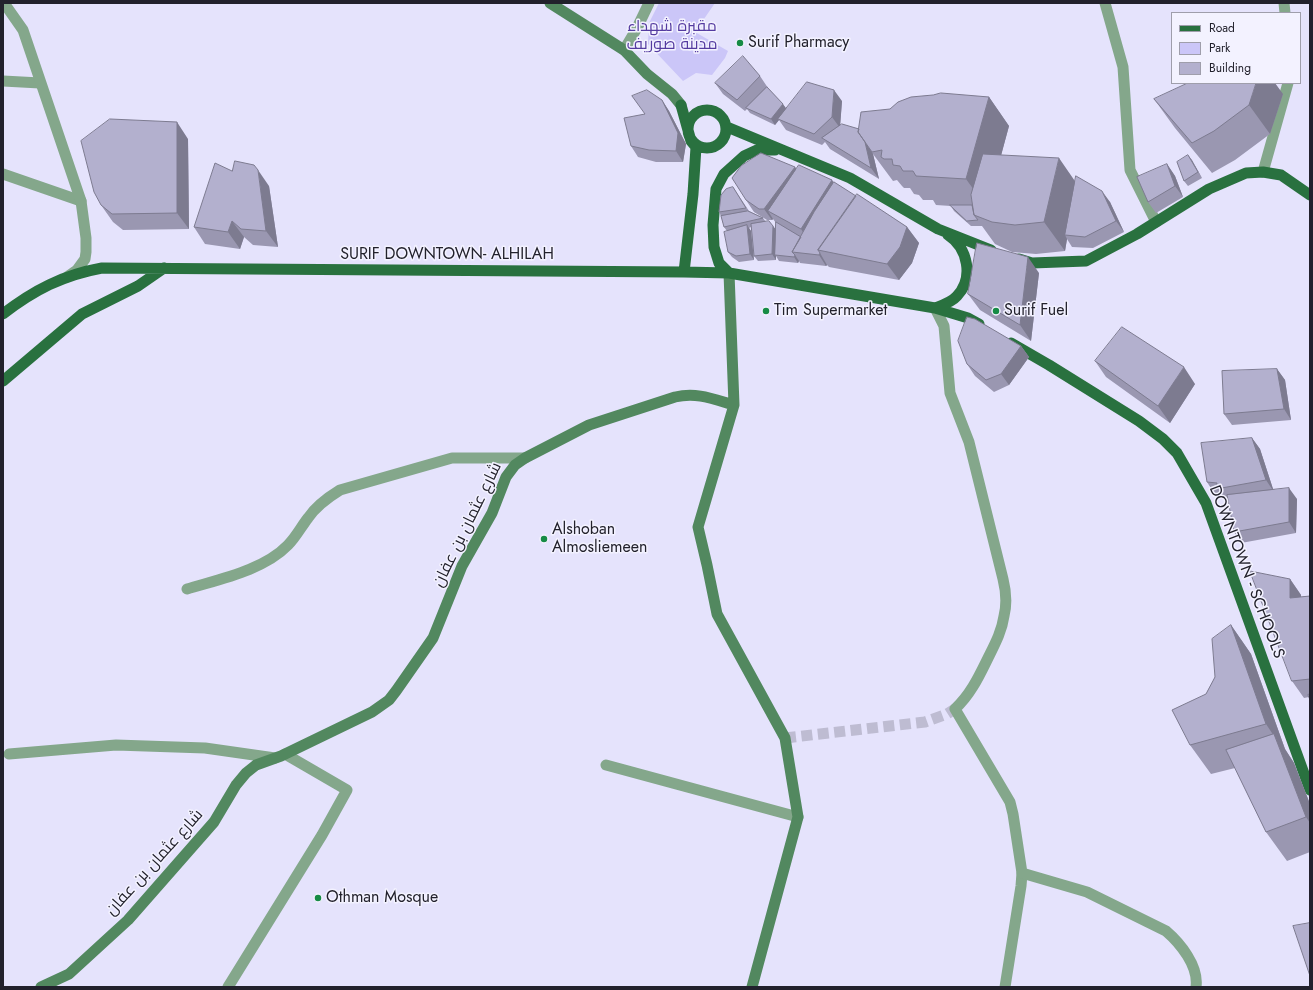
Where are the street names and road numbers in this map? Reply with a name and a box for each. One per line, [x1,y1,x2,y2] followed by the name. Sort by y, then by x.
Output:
[340,245,554,265] street label: SURIF DOWNTOWN- ALHILAH
[430,460,506,590] street label: شارع عثمان بن عفان
[1204,483,1288,661] street label: DOWNTOWN - SCHOOLS
[102,806,208,920] street label: شارع عثمان بن عفان

